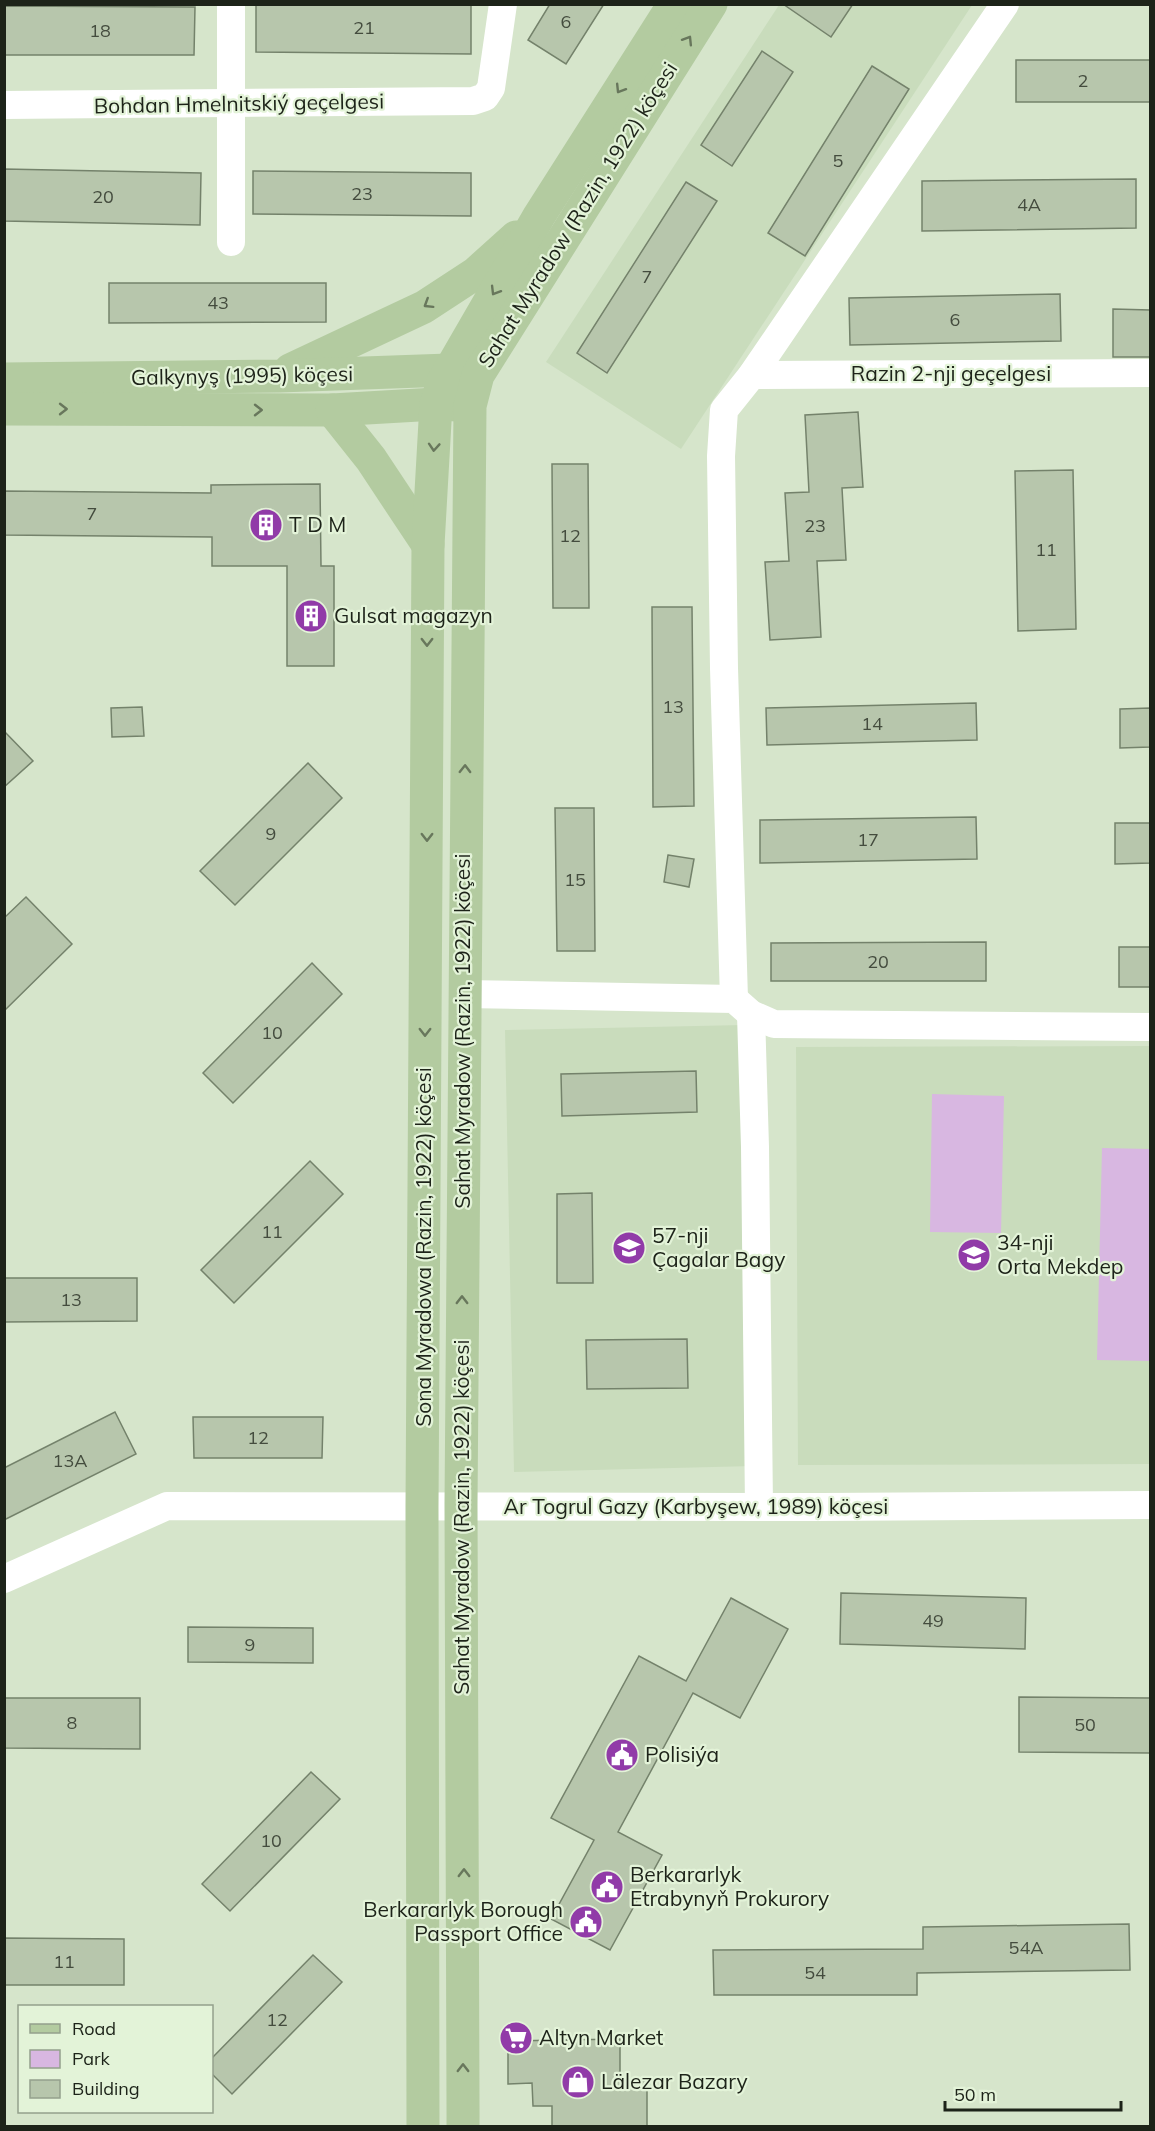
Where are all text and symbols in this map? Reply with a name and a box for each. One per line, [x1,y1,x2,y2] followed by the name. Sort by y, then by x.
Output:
[561,10,571,33] house number: 6
[353,16,375,39] house number: 21
[89,19,111,42] house number: 18
[681,36,692,47] one-way arrow
[472,57,682,372] street label: Sahat Myradow (Razin, 1922) köçesi
[1078,69,1088,92] house number: 2
[615,83,627,93] one-way arrow
[94,87,384,119] street label: Bohdan Hmelnitskiý geçelgesi
[833,149,844,172] house number: 5
[351,182,373,205] house number: 23
[92,185,114,208] house number: 20
[1017,193,1041,216] house number: 4A
[642,265,652,288] house number: 7
[491,285,503,295] one-way arrow
[207,291,229,314] house number: 43
[424,297,434,309] one-way arrow
[950,308,960,331] house number: 6
[131,360,353,390] street label: Galkynyş (1995) köçesi
[851,360,1051,386] street label: Razin 2-nji geçelgesi
[58,403,67,415] one-way arrow
[253,404,262,416] one-way arrow
[427,442,440,451] one-way arrow
[87,502,97,525] house number: 7
[248,507,284,543] building icon: T D M
[289,511,346,537] place label: T D M
[804,514,826,537] house number: 23
[559,524,581,547] house number: 12
[1035,538,1057,561] house number: 11
[293,598,329,634] building icon: Gulsat magazyn
[334,602,493,628] place label: Gulsat magazyn
[421,637,433,646] one-way arrow
[662,695,684,718] house number: 13
[861,712,883,735] house number: 14
[459,765,472,774] one-way arrow
[266,822,276,845] house number: 9
[857,828,879,851] house number: 17
[421,832,433,841] one-way arrow
[449,853,475,1209] street label: Sahat Myradow (Razin, 1922) köçesi
[564,868,586,891] house number: 15
[867,950,889,973] house number: 20
[261,1021,283,1044] house number: 10
[419,1027,432,1036] one-way arrow
[410,1067,436,1427] street label: Sona Myradowa (Razin, 1922) köçesi
[261,1220,283,1243] house number: 11
[652,1222,785,1272] place label: 57-nji Çagalar Bagy
[997,1229,1123,1279] place label: 34-nji Orta Mekdep
[611,1230,647,1266] school or university icon: 57-nji Çagalar Bagy
[956,1237,992,1273] school or university icon: 34-nji Orta Mekdep
[60,1288,82,1311] house number: 13
[455,1296,468,1305] one-way arrow
[448,1339,474,1695] street label: Sahat Myradow (Razin, 1922) köçesi
[247,1426,269,1449] house number: 12
[53,1449,87,1472] house number: 13A
[504,1493,888,1519] street label: Ar Togrul Gazy (Karbyşew, 1989) köçesi
[922,1609,944,1632] house number: 49
[245,1633,255,1656] house number: 9
[67,1711,77,1734] house number: 8
[1074,1713,1096,1736] house number: 50
[604,1737,640,1773] public building icon: Polisiýa
[645,1741,719,1767] place label: Polisiýa
[260,1829,282,1852] house number: 10
[630,1861,829,1911] place label: Berkararlyk Etrabynyň Prokurory
[458,1869,470,1878] one-way arrow
[589,1869,625,1905] public building icon: Berkararlyk Etrabynyň Prokurory
[363,1896,563,1946] place label: Berkararlyk Borough Passport Office
[568,1904,604,1940] public building icon: Berkararlyk Borough Passport Office
[1009,1936,1043,1959] house number: 54A
[53,1950,75,1973] house number: 11
[804,1961,826,1984] house number: 54
[18,2005,213,2113] legend
[266,2008,288,2031] house number: 12
[72,2017,116,2040] text: Road
[498,2020,534,2056] supermarket icon: Altyn Market
[539,2024,663,2050] place label: Altyn Market
[72,2047,111,2070] text: Park
[457,2064,469,2073] one-way arrow
[560,2064,596,2100] shop icon: Lälezar Bazary
[601,2068,748,2094] place label: Lälezar Bazary
[945,2074,1120,2112] scale bar
[72,2077,140,2100] text: Building
[954,2083,996,2106] text: 50 m

